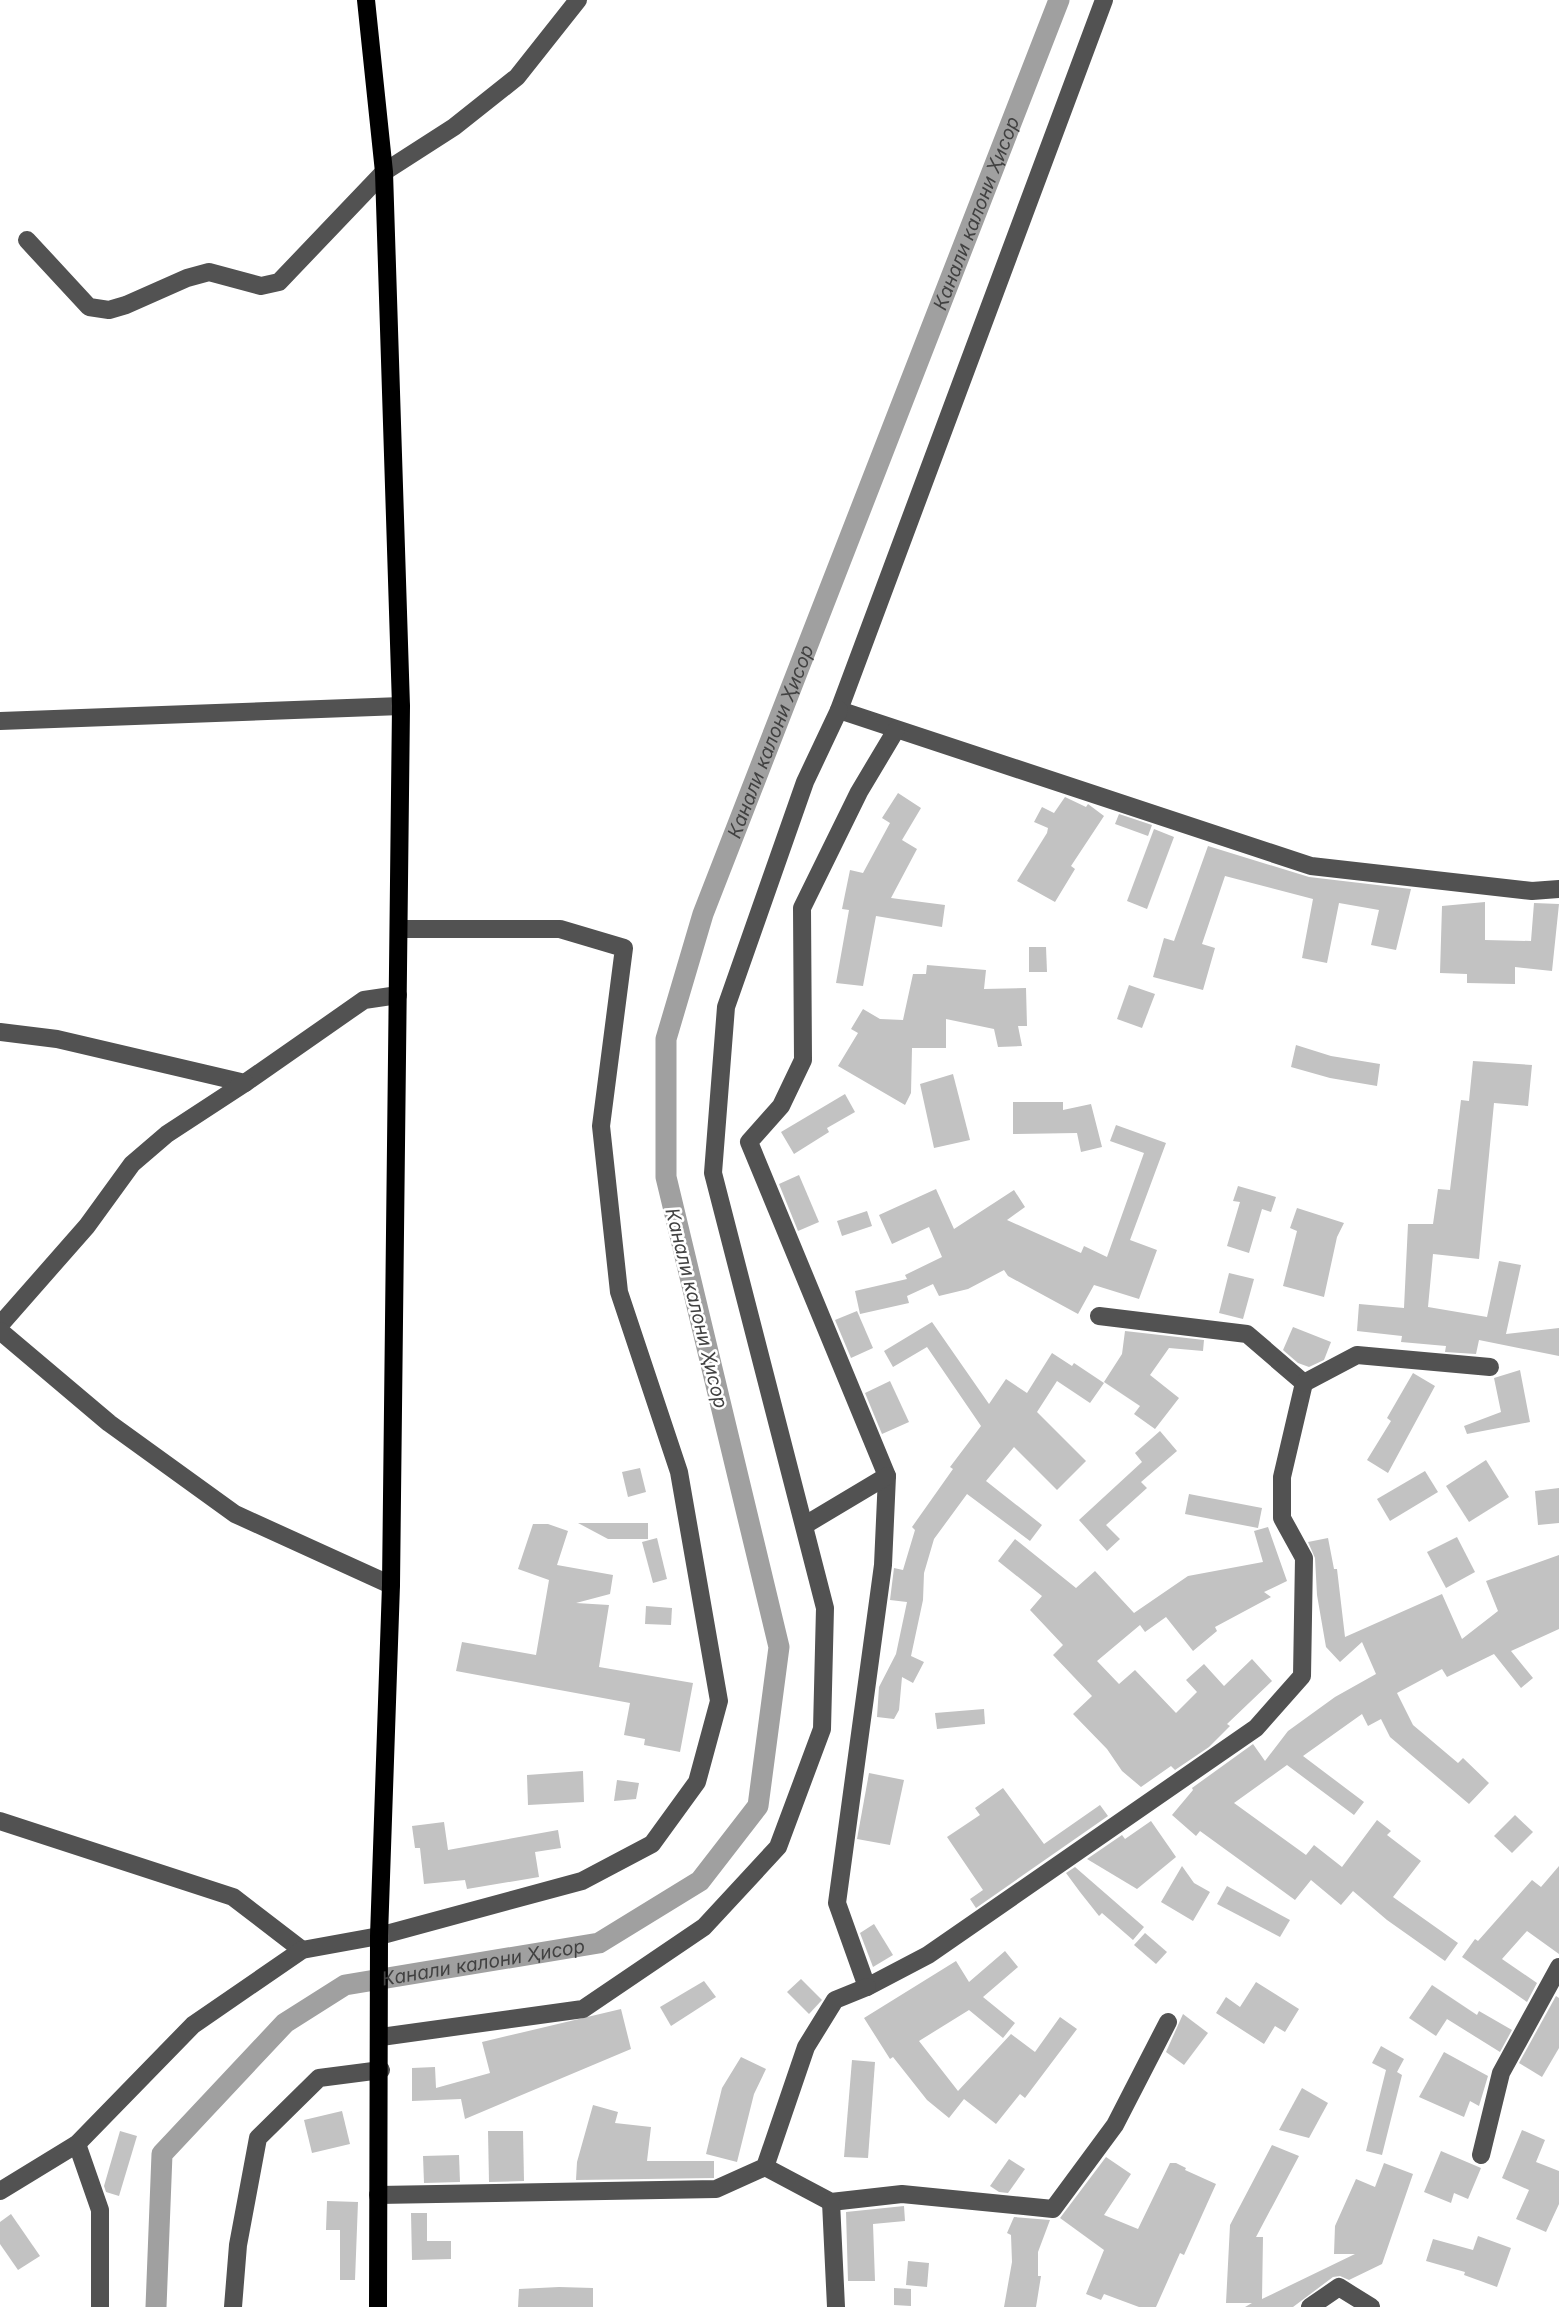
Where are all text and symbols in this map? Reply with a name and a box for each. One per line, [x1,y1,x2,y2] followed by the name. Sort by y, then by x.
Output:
[928,113,1025,313] water label: Канали калони Ҳисор
[723,642,819,842] water label: Канали калони Ҳисор
[660,1206,733,1411] water label: Канали калони Ҳисор
[380,1935,587,1991] water label: Канали калони Ҳисор

